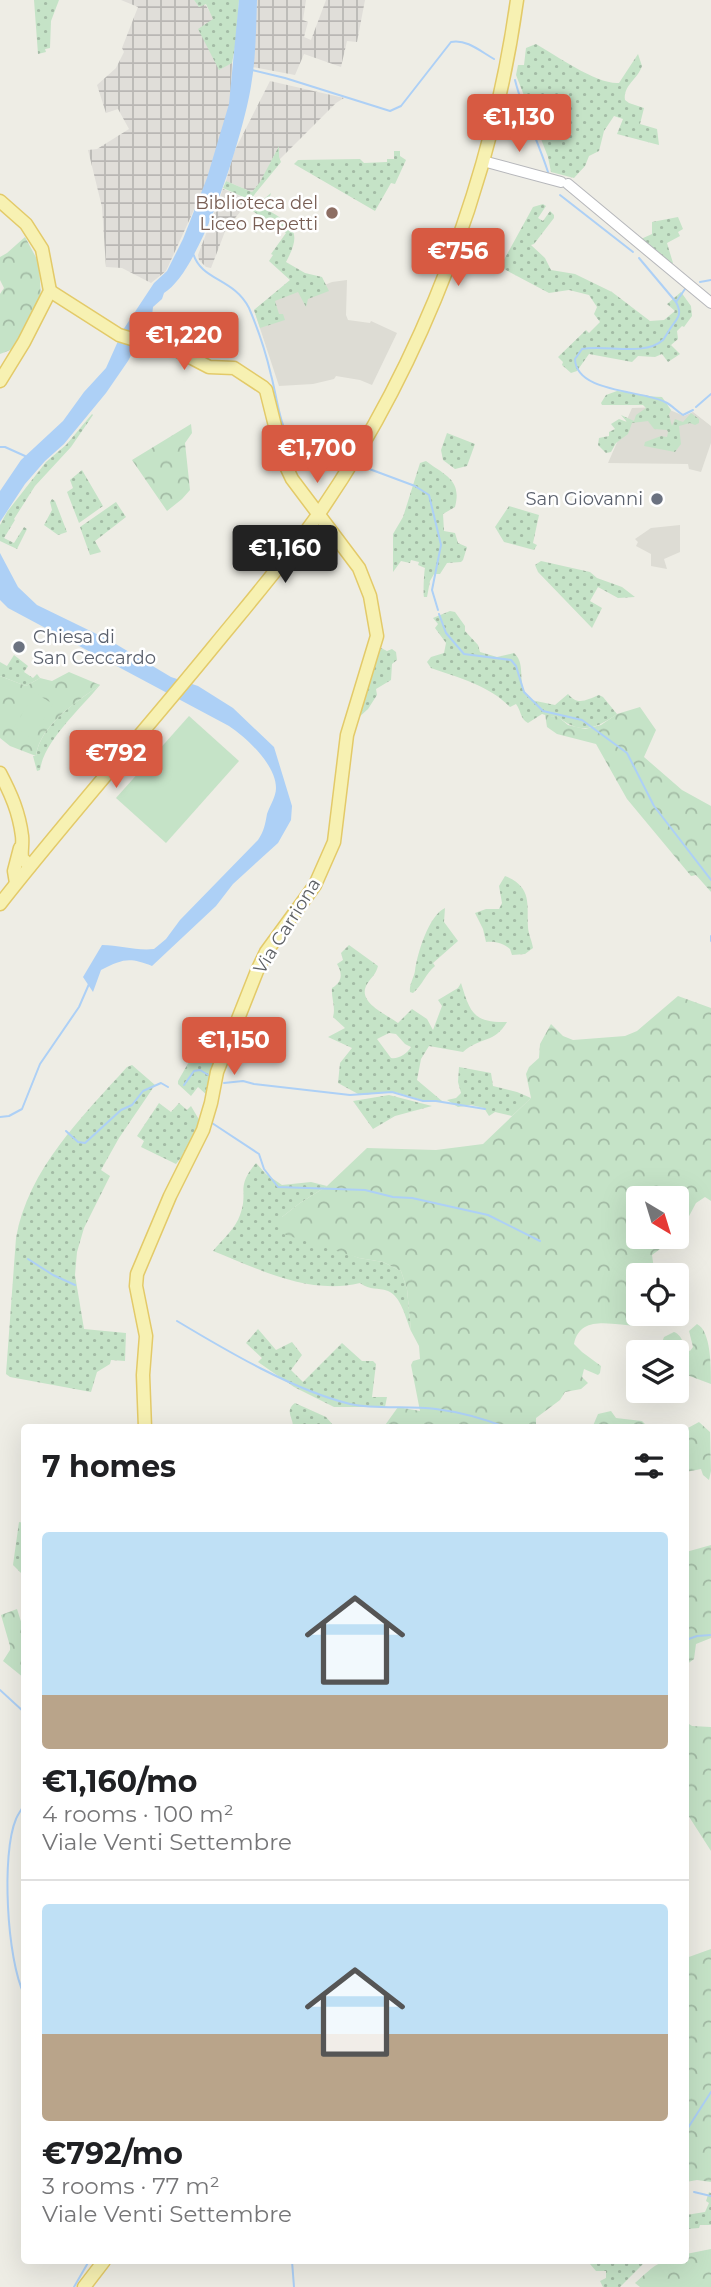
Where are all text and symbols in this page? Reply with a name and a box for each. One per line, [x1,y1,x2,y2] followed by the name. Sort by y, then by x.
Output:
[462,94,576,154] pin: €1,130
[483,103,555,131] text: €1,130
[195,192,318,235] place label: Biblioteca del Liceo Repetti
[324,205,340,221] marker: Biblioteca del Liceo Repetti
[417,229,499,288] pin: €756
[428,237,488,265] text: €756
[127,312,241,372] pin: €1,220
[146,321,222,349] text: €1,220
[260,426,374,485] pin: €1,700
[278,434,356,462] text: €1,700
[525,488,643,510] place label: San Giovanni
[649,491,665,507] marker: San Giovanni
[228,526,342,585] pin: €1,160
[249,534,321,562] text: €1,160
[33,626,156,669] place label: Chiesa di San Ceccardo
[11,639,27,655] marker: Chiesa di San Ceccardo
[75,730,157,790] pin: €792
[85,739,147,767] text: €792
[249,874,325,978] street label: Via Carriona
[177,1018,291,1077] pin: €1,150
[198,1026,270,1054] text: €1,150
[626,1186,690,1250] north arrow
[626,1186,689,1403] map controls
[626,1263,689,1326] button: locate
[626,1340,689,1403] button: layers
[630,1447,668,1485] icon: filters
[42,1448,176,1485] text: 7 homes
[292,1577,418,1703] icon: home
[42,1763,198,1800] text: €1,160/mo
[42,1800,234,1828] text: 4 rooms · 100 m²
[42,1828,292,1856] text: Viale Venti Settembre
[292,1949,418,2075] icon: home
[42,2135,183,2172] text: €792/mo
[42,2172,220,2200] text: 3 rooms · 77 m²
[42,2200,292,2228] text: Viale Venti Settembre

